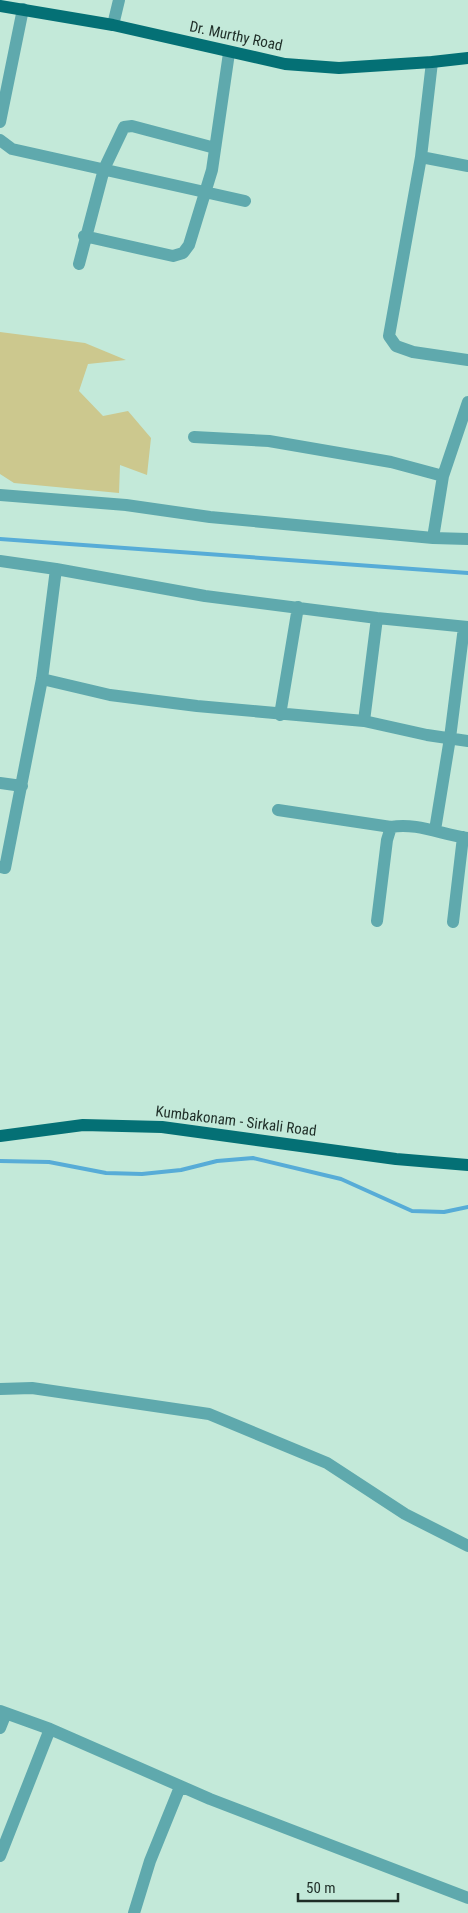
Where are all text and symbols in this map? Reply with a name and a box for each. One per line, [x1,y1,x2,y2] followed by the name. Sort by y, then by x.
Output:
[188,17,284,55] street label: Dr. Murthy Road
[155,1102,317,1140] street label: Kumbakonam - Sirkali Road
[298,1870,398,1902] scale bar
[306,1879,336,1897] text: 50 m

